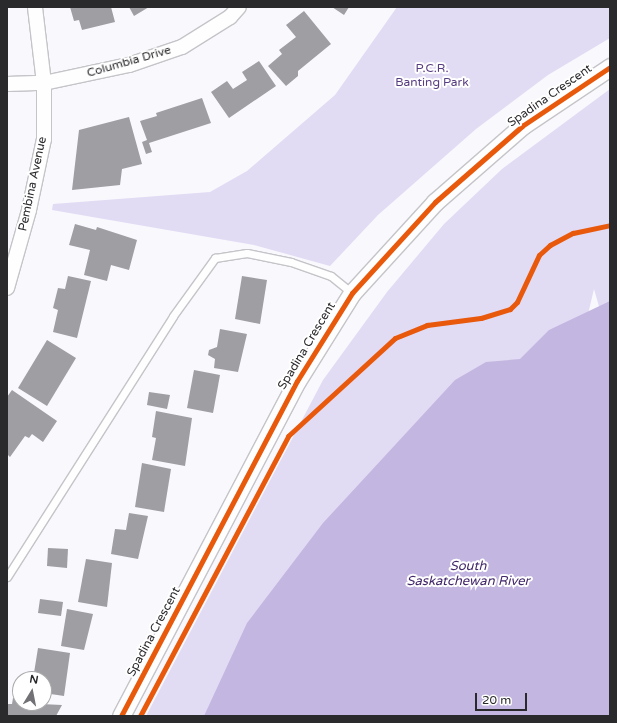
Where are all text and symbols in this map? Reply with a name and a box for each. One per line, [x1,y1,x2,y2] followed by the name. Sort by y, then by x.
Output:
[85,43,173,81] street label: Columbia Drive
[395,62,469,90] park label: P.C.R. Banting Park
[505,62,595,130] street label: Spadina Crescent
[16,135,50,233] street label: Pembina Avenue
[275,300,339,392] street label: Spadina Crescent
[406,559,530,590] water label: South Saskatchewan River
[124,585,184,679] street label: Spadina Crescent
[12,671,52,711] north arrow
[29,673,39,687] text: N
[477,685,529,711] scale bar
[482,693,511,707] text: 20 m

